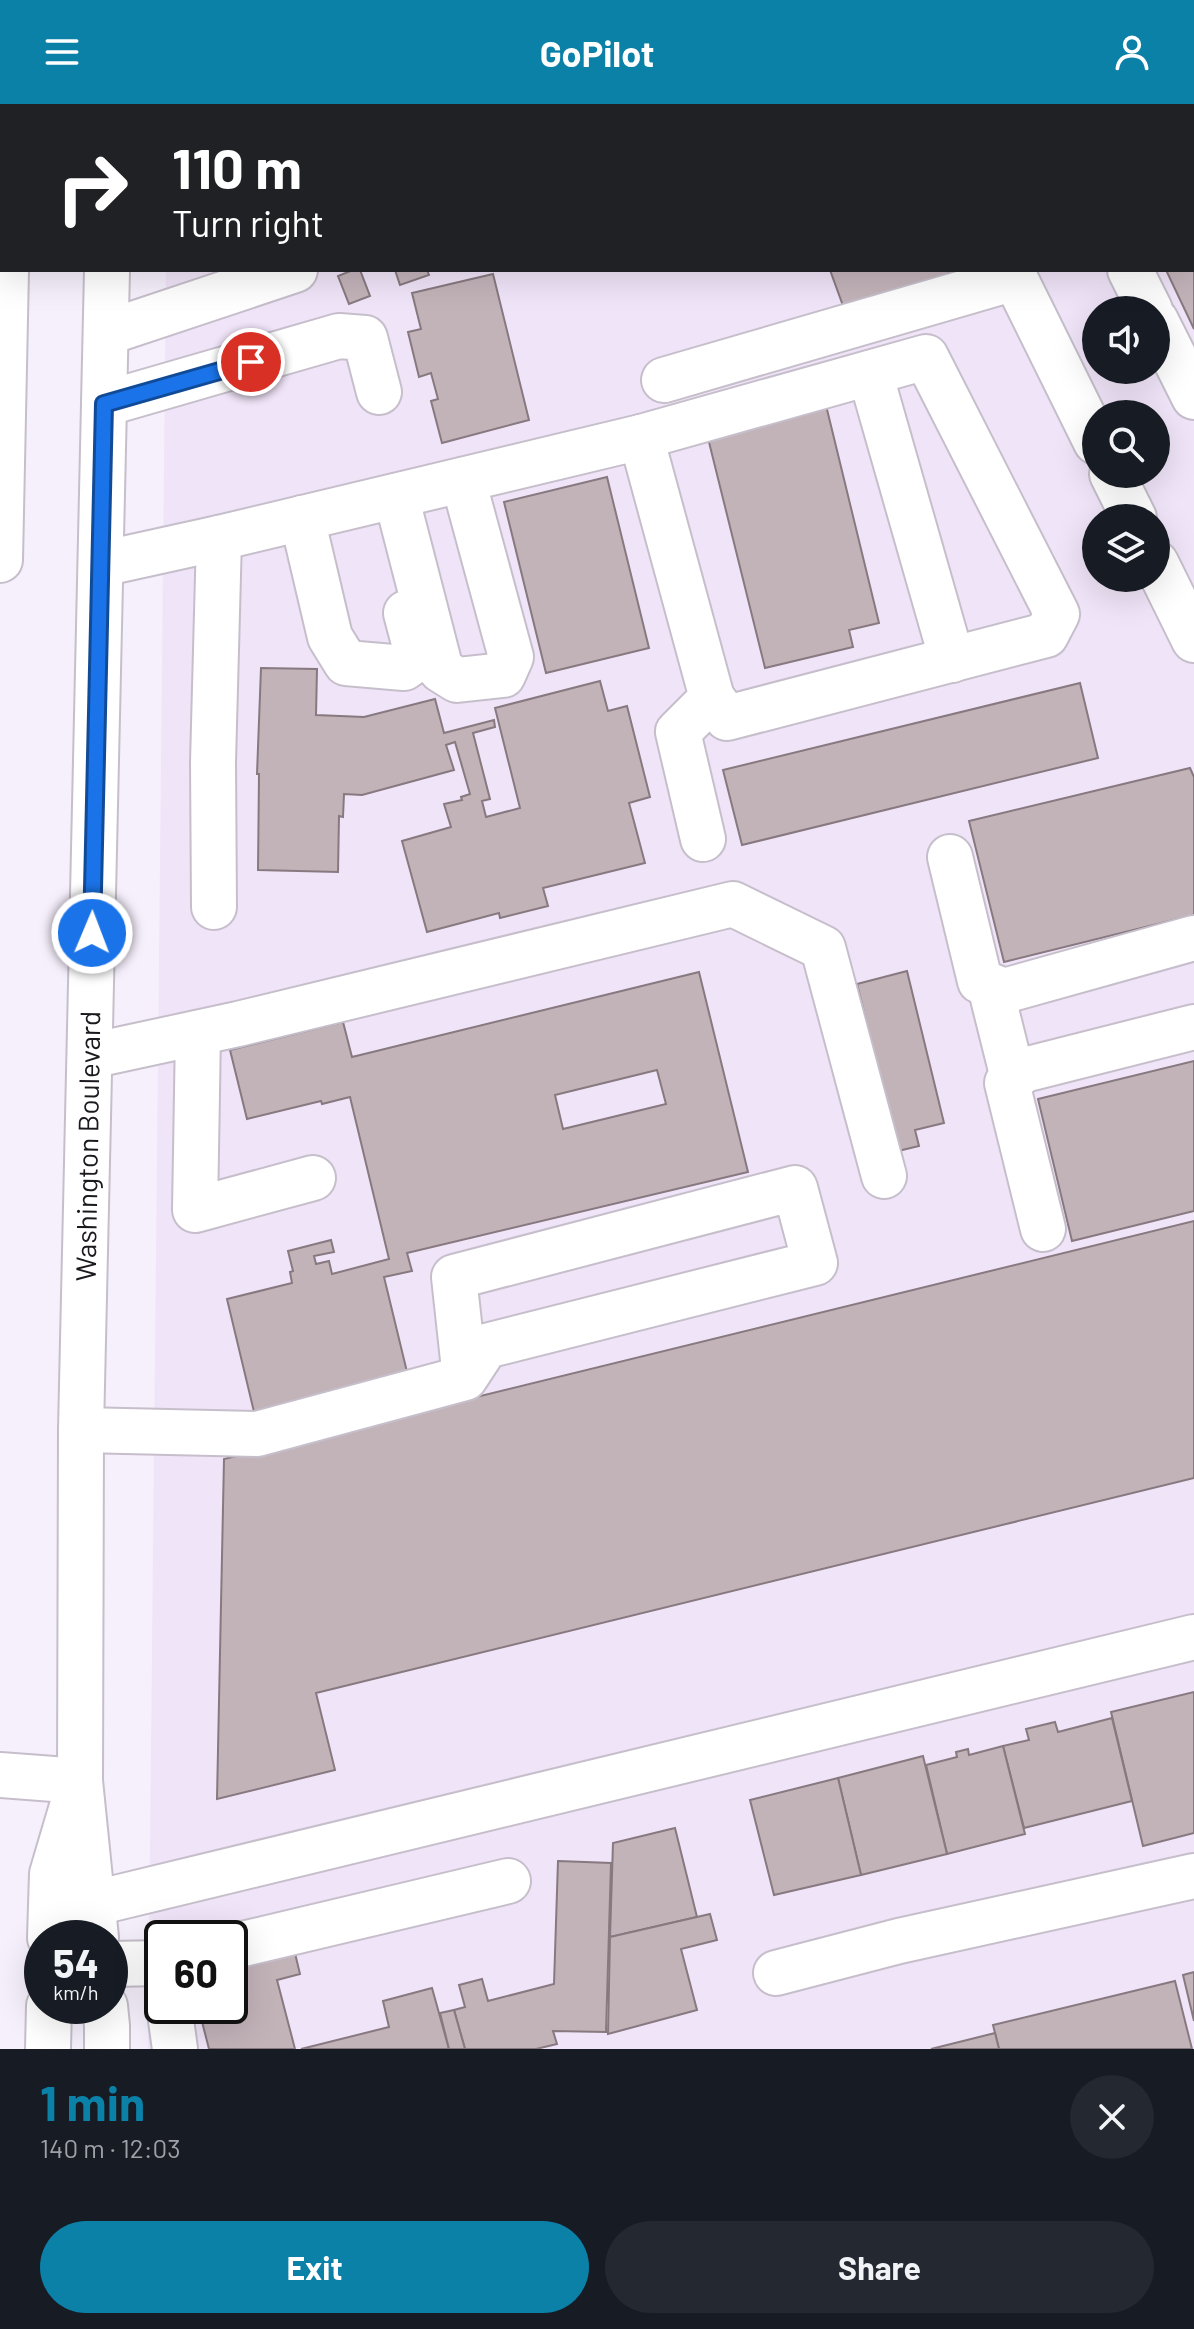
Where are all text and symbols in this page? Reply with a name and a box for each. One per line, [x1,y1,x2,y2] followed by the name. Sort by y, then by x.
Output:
[40,30,84,74] icon: menu
[1110,30,1154,74] icon: person
[540,31,654,74] text: GoPilot
[172,133,302,200] text: 110 m
[40,136,144,240] icon: right
[172,201,324,244] text: Turn right
[1082,296,1170,592] map controls
[1082,296,1170,384] button: sound
[217,328,285,396] pin
[229,340,273,384] icon: arrive
[1082,400,1170,488] button: search
[1082,504,1170,592] button: layers
[50,891,134,975] position arrow
[68,1010,106,1282] street label: Washington Boulevard
[144,1920,248,2024] speed limit sign: 60
[53,1938,99,1986] text: 54
[53,1980,99,2004] text: km/h
[40,2073,145,2131] text: 1 min
[1070,2075,1154,2159] button: close
[40,2132,181,2163] text: 140 m · 12:03
[40,2221,589,2313] button: Exit
[605,2221,1154,2313] button: Share

